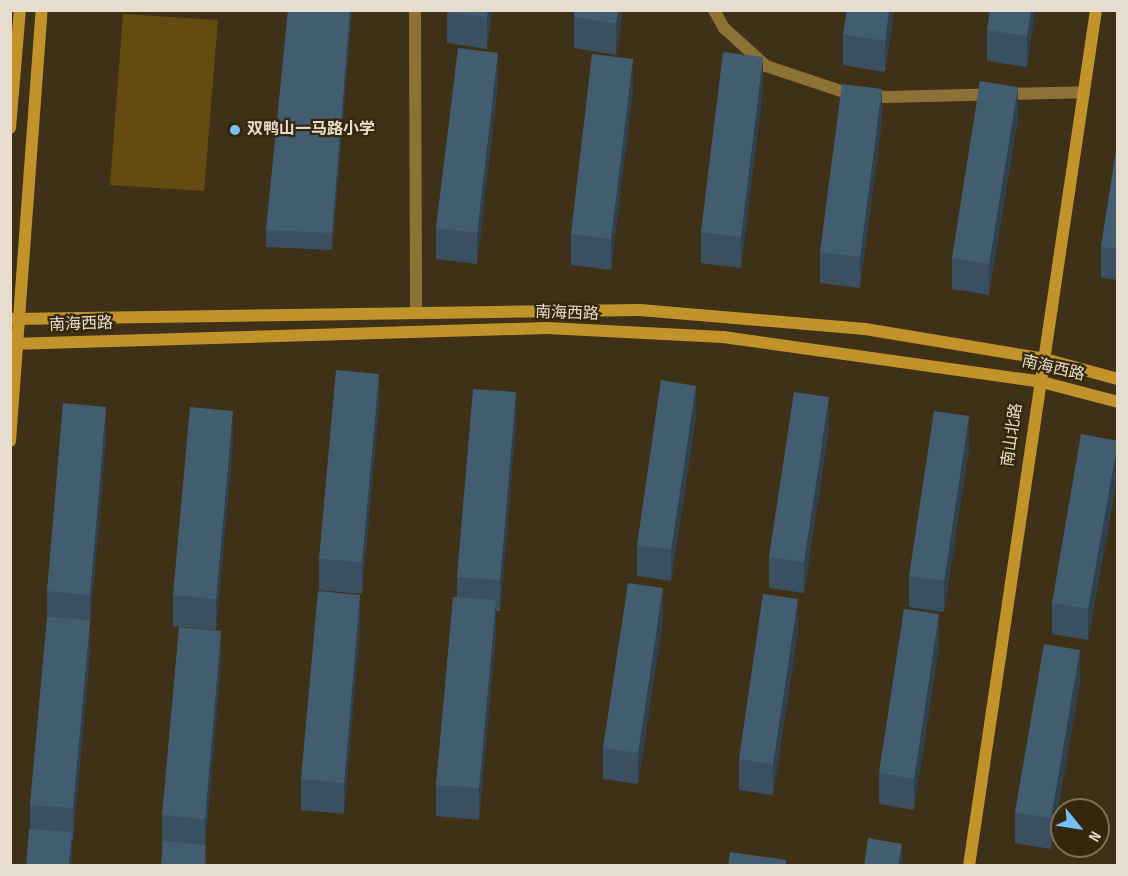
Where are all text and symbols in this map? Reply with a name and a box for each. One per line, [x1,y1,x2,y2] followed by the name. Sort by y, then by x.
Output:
[247,120,375,140] place label: 双鸭山一马路小学
[228,123,242,137] marker: 双鸭山一马路小学
[535,303,599,325] street label: 南海西路
[49,314,113,336] street label: 南海西路
[1020,352,1086,386] street label: 南海西路
[999,402,1027,468] street label: 南山北路
[1050,798,1110,858] north arrow
[1084,828,1105,845] text: N

